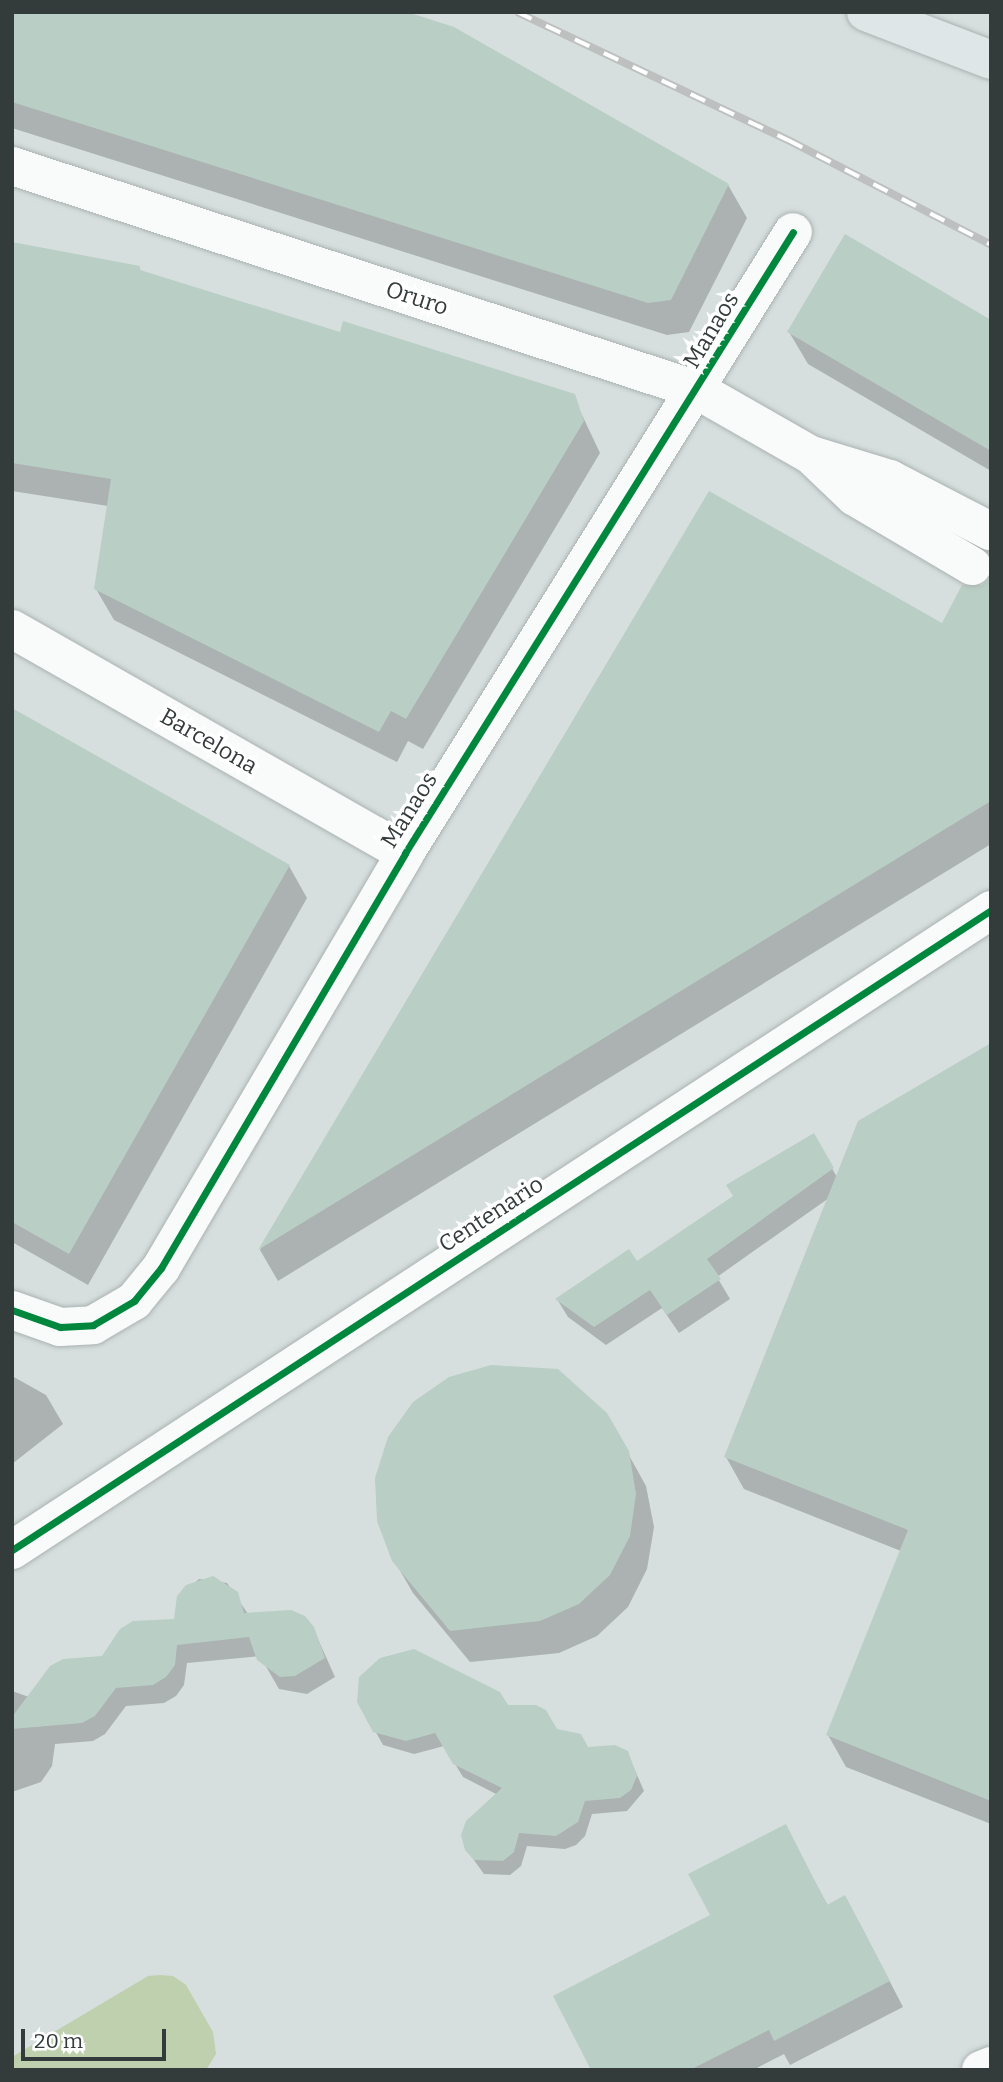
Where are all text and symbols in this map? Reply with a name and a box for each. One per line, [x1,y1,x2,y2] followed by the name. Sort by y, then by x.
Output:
[382,275,452,321] street label: Oruro
[678,287,744,373] street label: Manaos
[156,702,262,780] street label: Barcelona
[375,767,443,853] street label: Manaos
[434,1170,548,1258] street label: Centenario
[24,2016,170,2060] scale bar
[34,2028,83,2054] text: 20 m

